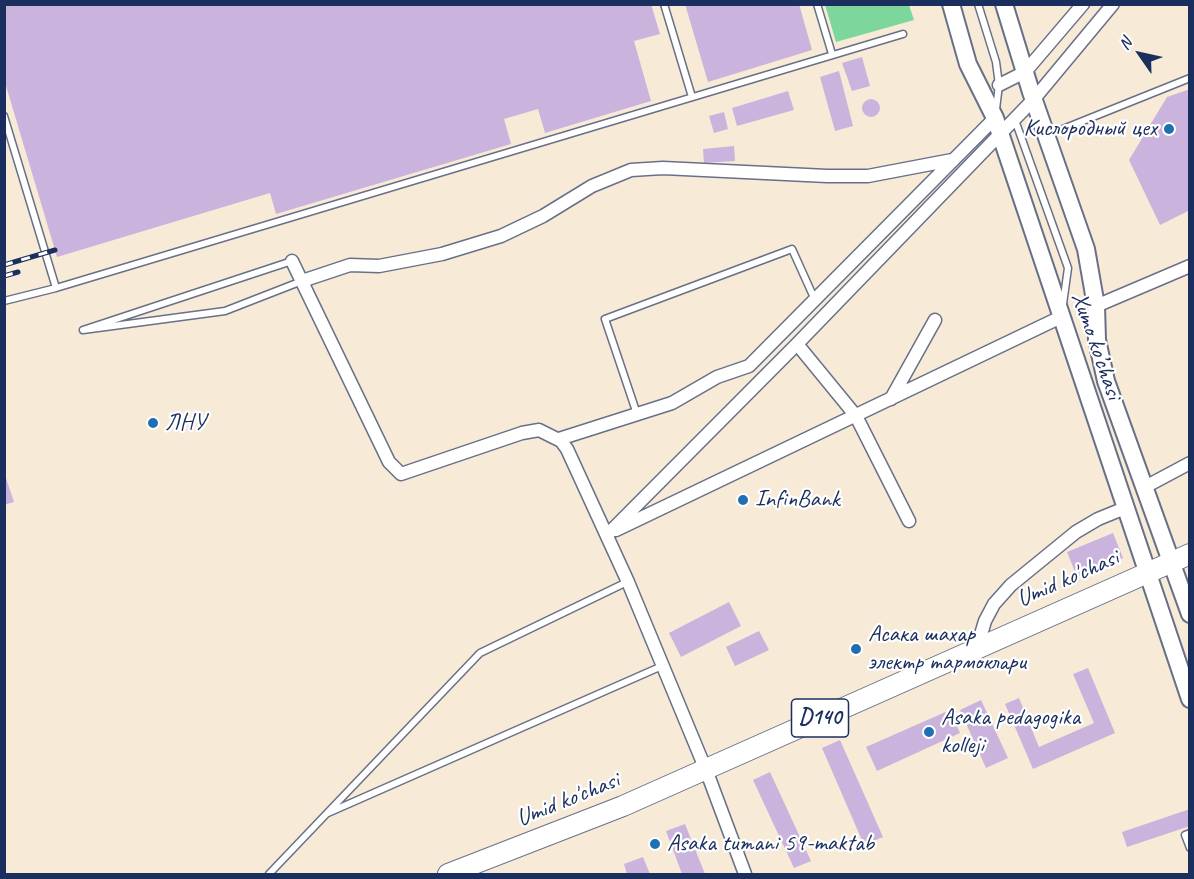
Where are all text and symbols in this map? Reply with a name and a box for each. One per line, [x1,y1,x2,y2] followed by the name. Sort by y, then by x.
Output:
[1110,24,1170,84] north arrow
[1114,34,1136,54] text: N
[1024,115,1157,143] place label: Кислородный цех
[1162,122,1176,136] marker: Кислородный цех
[1064,289,1128,403] street label: Xumo ko’chasi
[165,409,206,437] place label: ЛНУ
[146,416,160,430] marker: ЛНУ
[755,486,840,514] place label: InfinBank
[736,493,750,507] marker: InfinBank
[1013,544,1123,614] street label: Umid ko'chasi
[868,621,1026,677] place label: Асака шахар электр тармоклари
[849,642,863,656] marker: Асака шахар электр тармоклари
[792,699,848,737] road number: D140
[941,704,1080,760] place label: Asaka pedagogika kolleji
[922,725,936,739] marker: Asaka pedagogika kolleji
[512,766,624,834] street label: Umid ko'chasi
[667,830,874,858] place label: Asaka tumani 59-maktab
[648,837,662,851] marker: Asaka tumani 59-maktab

